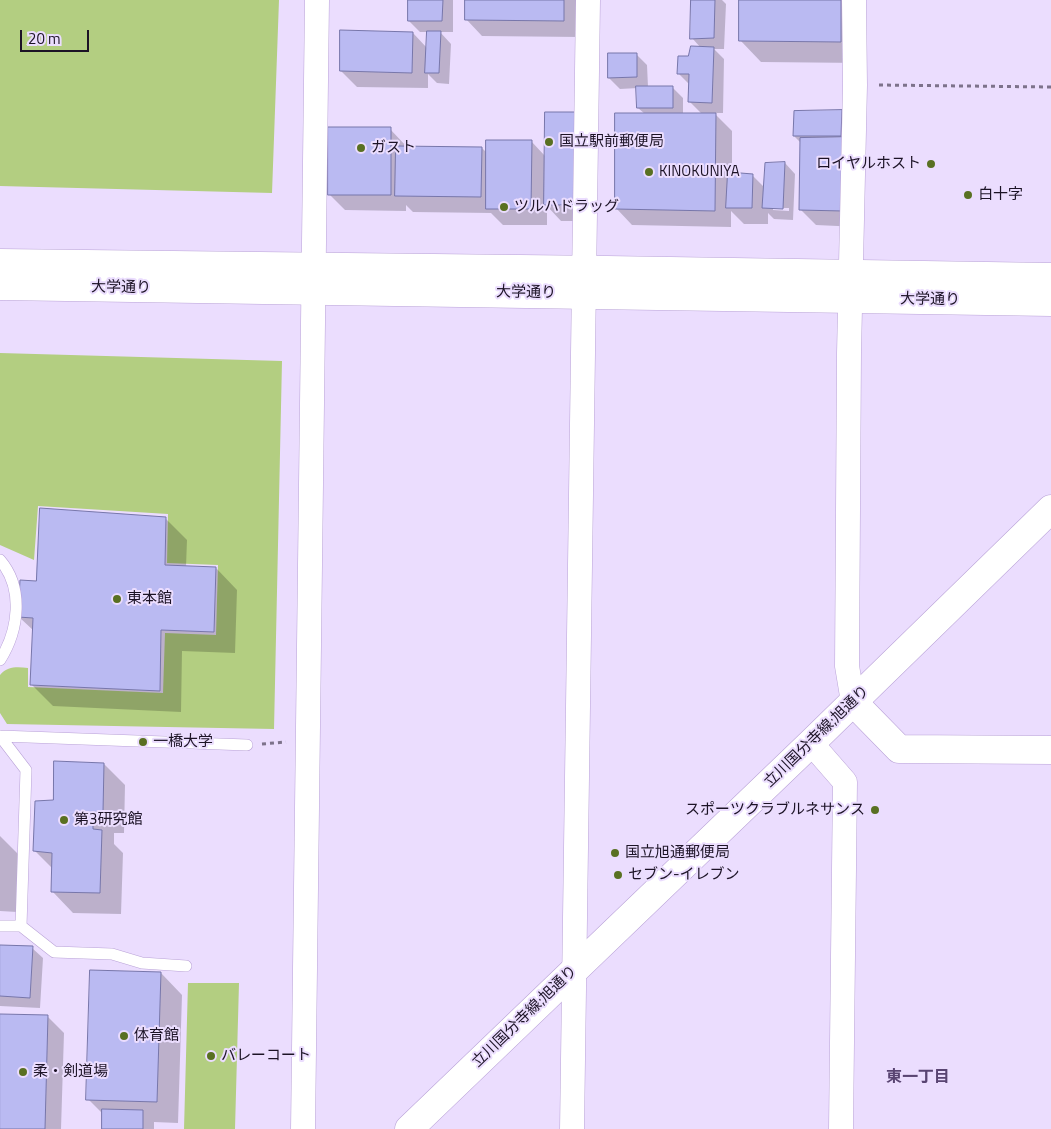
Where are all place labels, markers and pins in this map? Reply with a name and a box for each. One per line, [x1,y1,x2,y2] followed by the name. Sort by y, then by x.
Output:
[559,133,664,151] place label: 国立駅前郵便局
[543,136,555,148] marker: 国立駅前郵便局
[371,139,416,157] place label: ガスト
[355,142,367,154] marker: ガスト
[816,155,921,173] place label: ロイヤルホスト
[925,158,937,170] marker: ロイヤルホスト
[659,163,740,181] place label: KINOKUNIYA
[643,166,655,178] marker: KINOKUNIYA
[978,186,1023,204] place label: 白十字
[962,189,974,201] marker: 白十字
[514,198,619,216] place label: ツルハドラッグ
[498,201,510,213] marker: ツルハドラッグ
[127,590,172,608] place label: 東本館
[111,593,123,605] marker: 東本館
[153,733,213,751] place label: 一橋大学
[137,736,149,748] marker: 一橋大学
[685,801,865,819] place label: スポーツクラブルネサンス
[869,804,881,816] marker: スポーツクラブルネサンス
[74,811,142,829] place label: 第3研究館
[58,814,70,826] marker: 第3研究館
[625,844,730,862] place label: 国立旭通郵便局
[609,847,621,859] marker: 国立旭通郵便局
[628,866,740,884] place label: セブン-イレブン
[612,869,624,881] marker: セブン-イレブン
[134,1027,179,1045] place label: 体育館
[118,1030,130,1042] marker: 体育館
[221,1047,311,1065] place label: バレーコート
[205,1050,217,1062] marker: バレーコート
[33,1063,108,1081] place label: 柔・剣道場
[17,1066,29,1078] marker: 柔・剣道場

